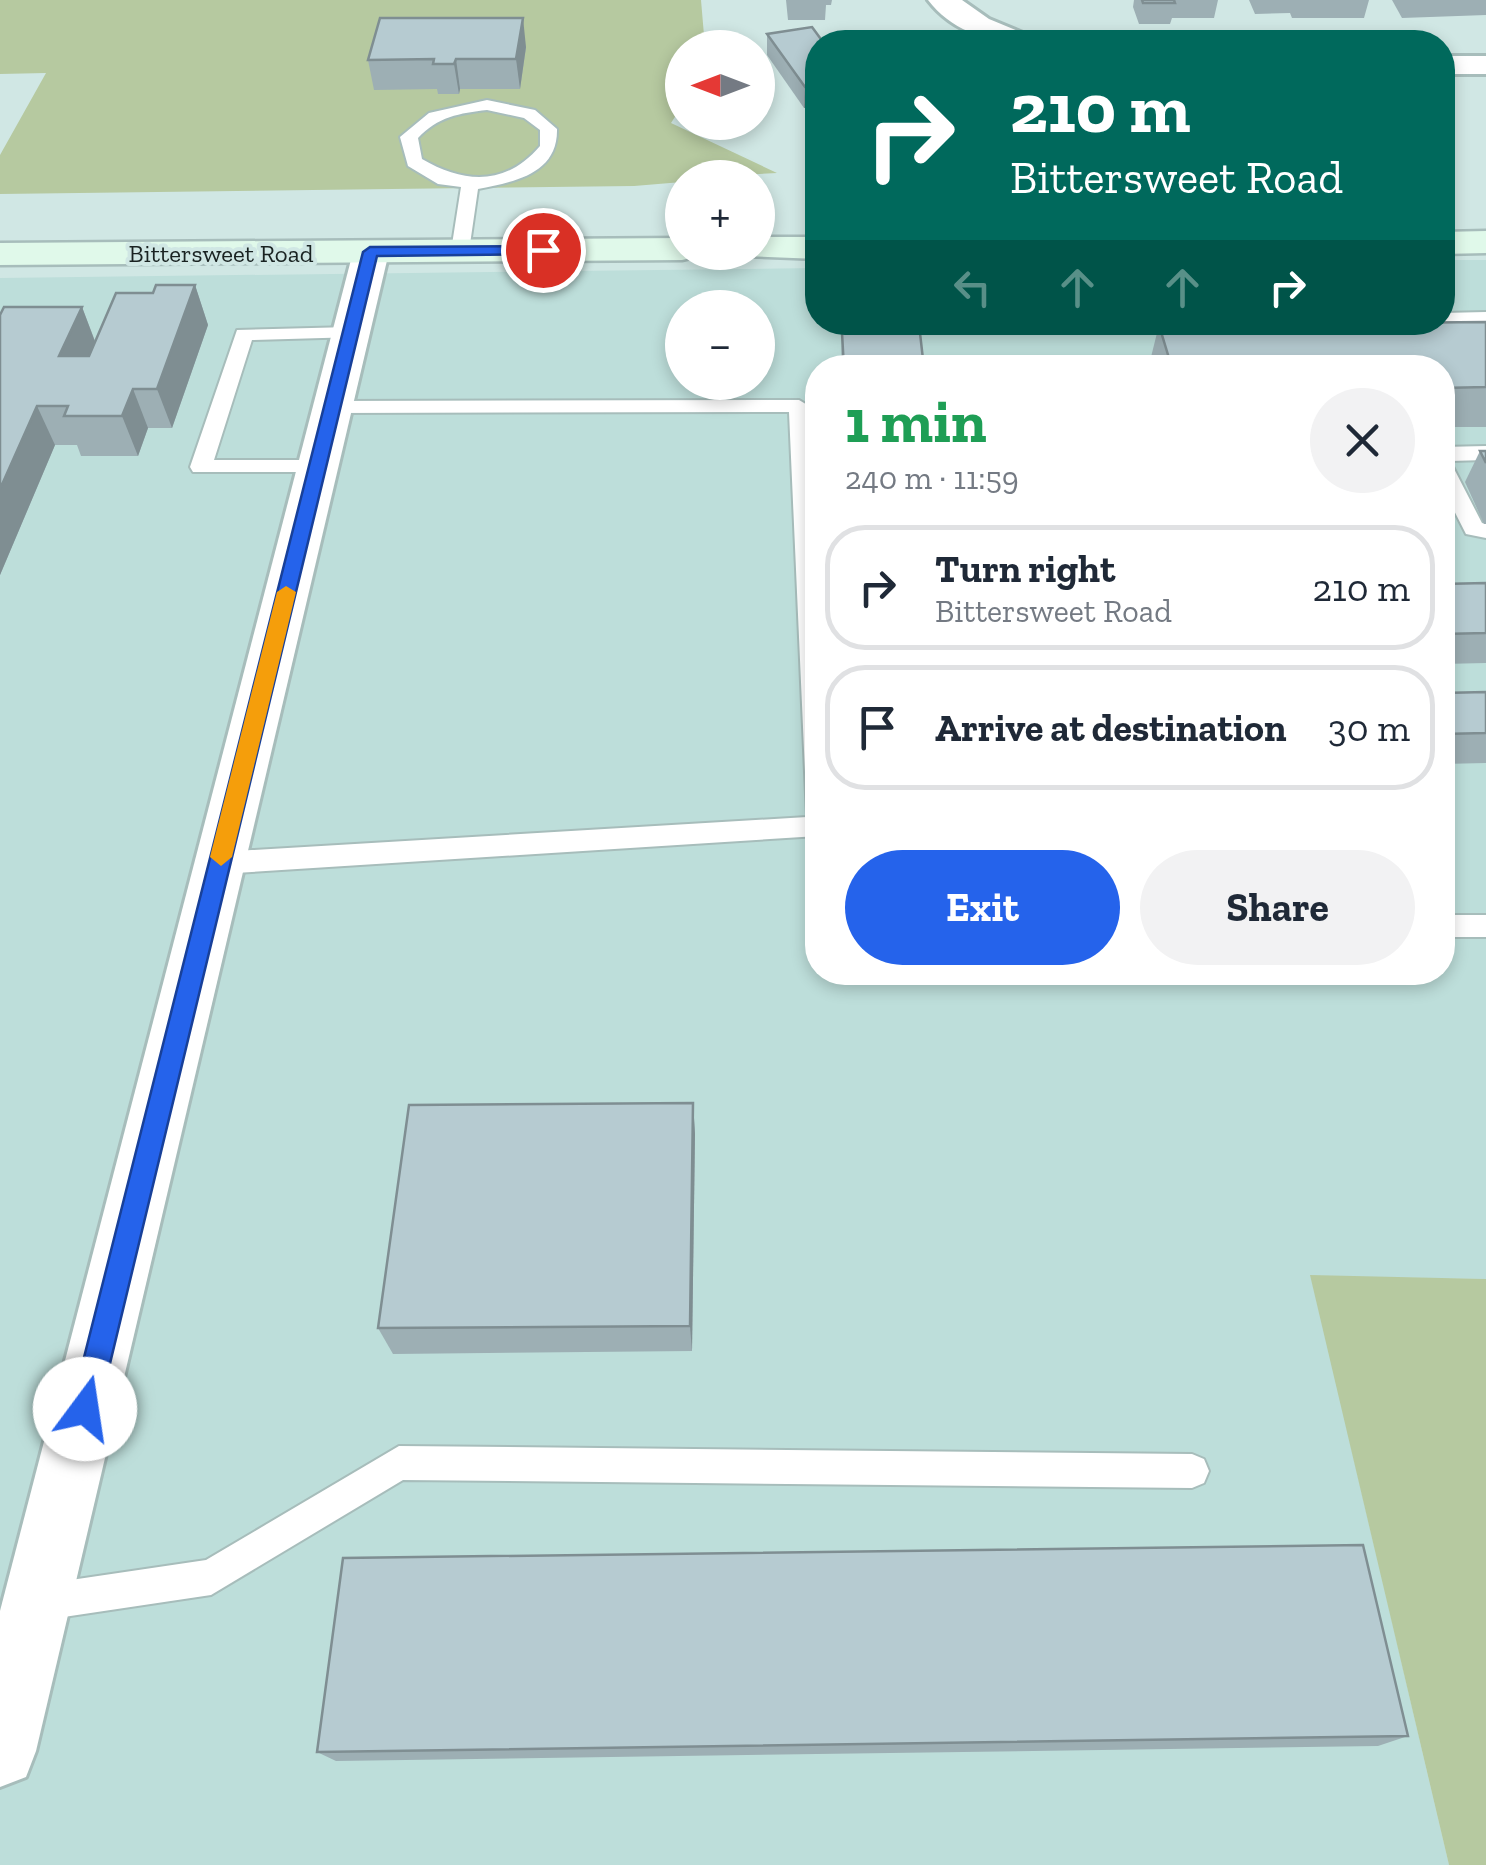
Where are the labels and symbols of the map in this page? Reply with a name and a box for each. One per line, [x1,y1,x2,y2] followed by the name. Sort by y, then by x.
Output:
[665,30,775,140] north arrow
[501,208,586,293] pin
[129,238,314,268] street label: Bittersweet Road
[33,1357,137,1461] position arrow

